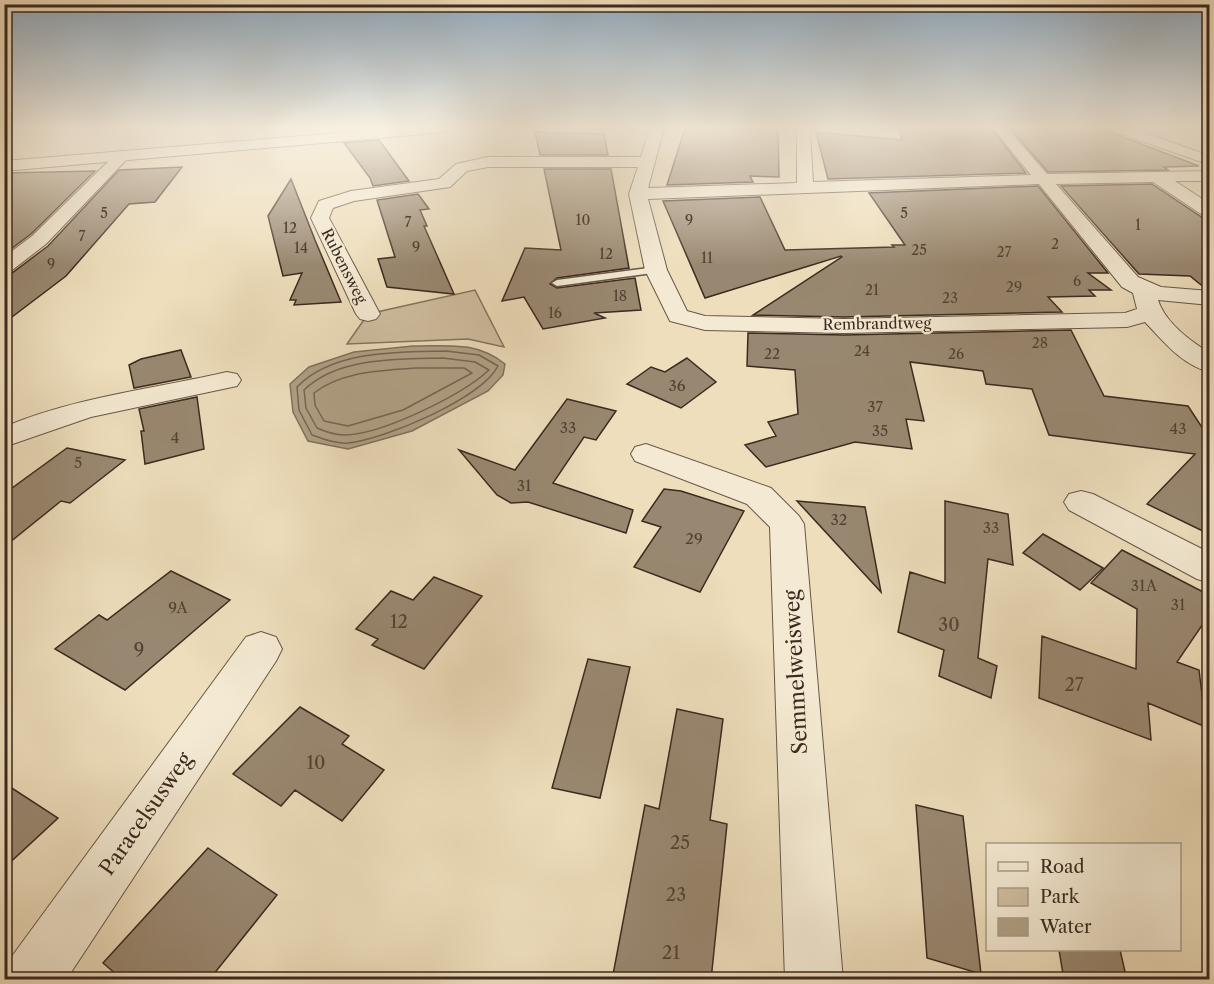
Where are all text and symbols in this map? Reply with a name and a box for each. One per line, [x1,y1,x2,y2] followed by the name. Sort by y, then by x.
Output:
[100,204,108,222] house number: 5
[900,204,908,222] house number: 5
[576,211,590,229] house number: 10
[685,211,693,229] house number: 9
[405,213,412,231] house number: 7
[1135,216,1141,234] house number: 1
[283,219,297,237] house number: 12
[317,225,372,307] street label: Rubensweg
[79,227,86,245] house number: 7
[1051,235,1059,253] house number: 2
[412,238,420,256] house number: 9
[294,239,308,257] house number: 14
[911,241,927,259] house number: 25
[997,243,1012,261] house number: 27
[599,245,613,263] house number: 12
[701,249,713,267] house number: 11
[47,255,55,273] house number: 9
[1073,272,1081,290] house number: 6
[1006,278,1022,296] house number: 29
[865,281,879,299] house number: 21
[613,287,627,305] house number: 18
[942,289,958,307] house number: 23
[548,304,562,322] house number: 16
[823,313,932,334] street label: Rembrandtweg
[1032,334,1048,352] house number: 28
[854,342,870,360] house number: 24
[764,345,780,363] house number: 22
[948,345,964,363] house number: 26
[668,376,686,395] house number: 36
[867,397,883,416] house number: 37
[560,418,576,437] house number: 33
[1170,419,1186,438] house number: 43
[872,421,888,440] house number: 35
[171,428,179,447] house number: 4
[74,453,82,472] house number: 5
[517,476,532,495] house number: 31
[831,510,847,529] house number: 32
[983,518,999,537] house number: 33
[685,529,703,548] house number: 29
[1131,576,1158,595] house number: 31A
[779,588,812,755] street label: Semmelweisweg
[1171,595,1186,614] house number: 31
[168,598,189,617] house number: 9A
[390,611,408,633] house number: 12
[938,614,960,636] house number: 30
[134,639,144,661] house number: 9
[1064,674,1084,696] house number: 27
[94,747,198,880] street label: Paracelsusweg
[307,752,325,774] house number: 10
[670,832,690,854] house number: 25
[986,843,1181,951] legend
[1040,856,1085,878] text: Road
[666,884,686,906] house number: 23
[1040,886,1081,908] text: Park
[1039,916,1092,938] text: Water
[662,942,680,964] house number: 21

